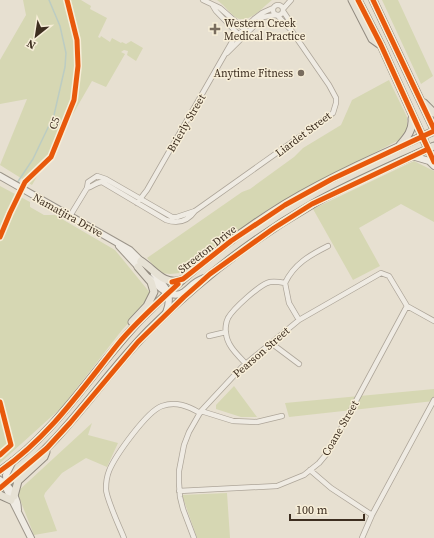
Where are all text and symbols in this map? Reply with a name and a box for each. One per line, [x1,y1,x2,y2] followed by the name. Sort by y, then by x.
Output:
[16,16,56,56] north arrow
[224,16,306,44] place label: Western Creek Medical Practice
[209,23,221,35] marker: Western Creek Medical Practice
[24,36,38,53] text: N
[214,66,293,81] place label: Anytime Fitness
[296,68,306,78] marker: Anytime Fitness
[164,91,209,155] street label: Brierly Street
[272,108,335,160] street label: Liardet Street
[45,114,64,132] street label: C5
[30,190,106,241] street label: Namatjira Drive
[175,222,240,277] street label: Streeton Drive
[230,323,293,381] street label: Pearson Street
[318,397,363,459] street label: Coane Street
[290,496,364,522] scale bar
[296,502,328,518] text: 100 m

